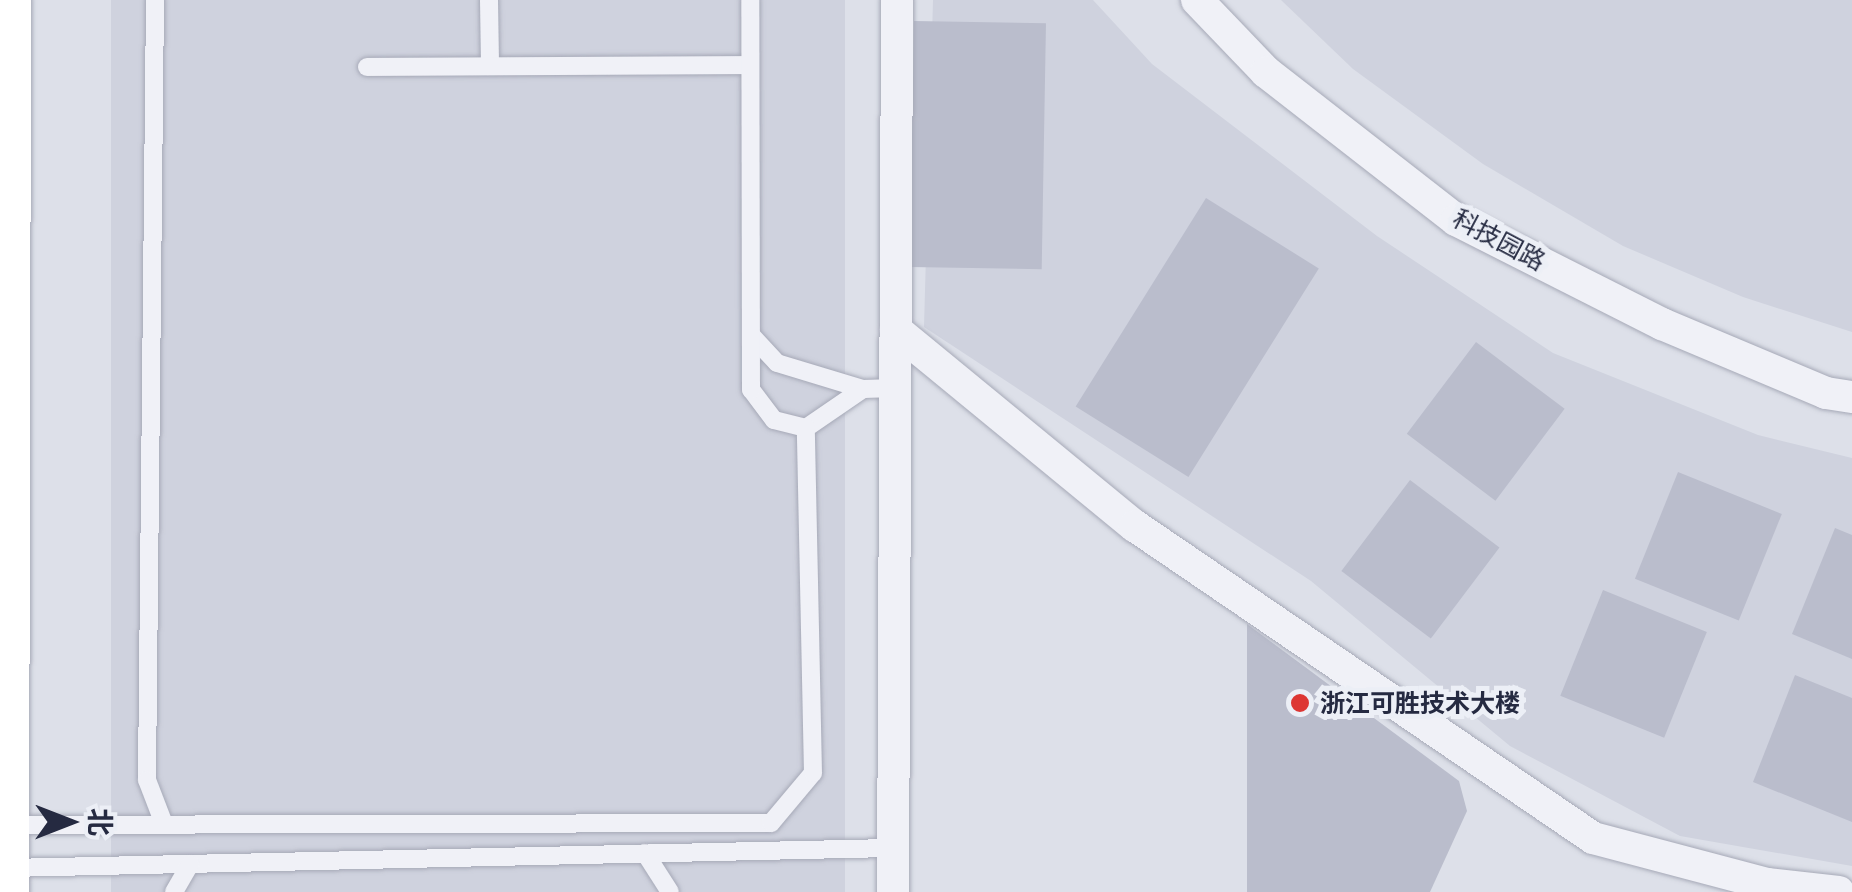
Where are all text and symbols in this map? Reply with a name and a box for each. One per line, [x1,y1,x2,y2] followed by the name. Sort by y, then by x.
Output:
[1448,203,1550,277] street label: 科技园路
[1320,688,1520,718] place label: 浙江可胜技术大楼
[1289,692,1311,714] marker: 浙江可胜技术大楼
[20,772,120,872] north arrow
[83,808,118,836] text: 北

